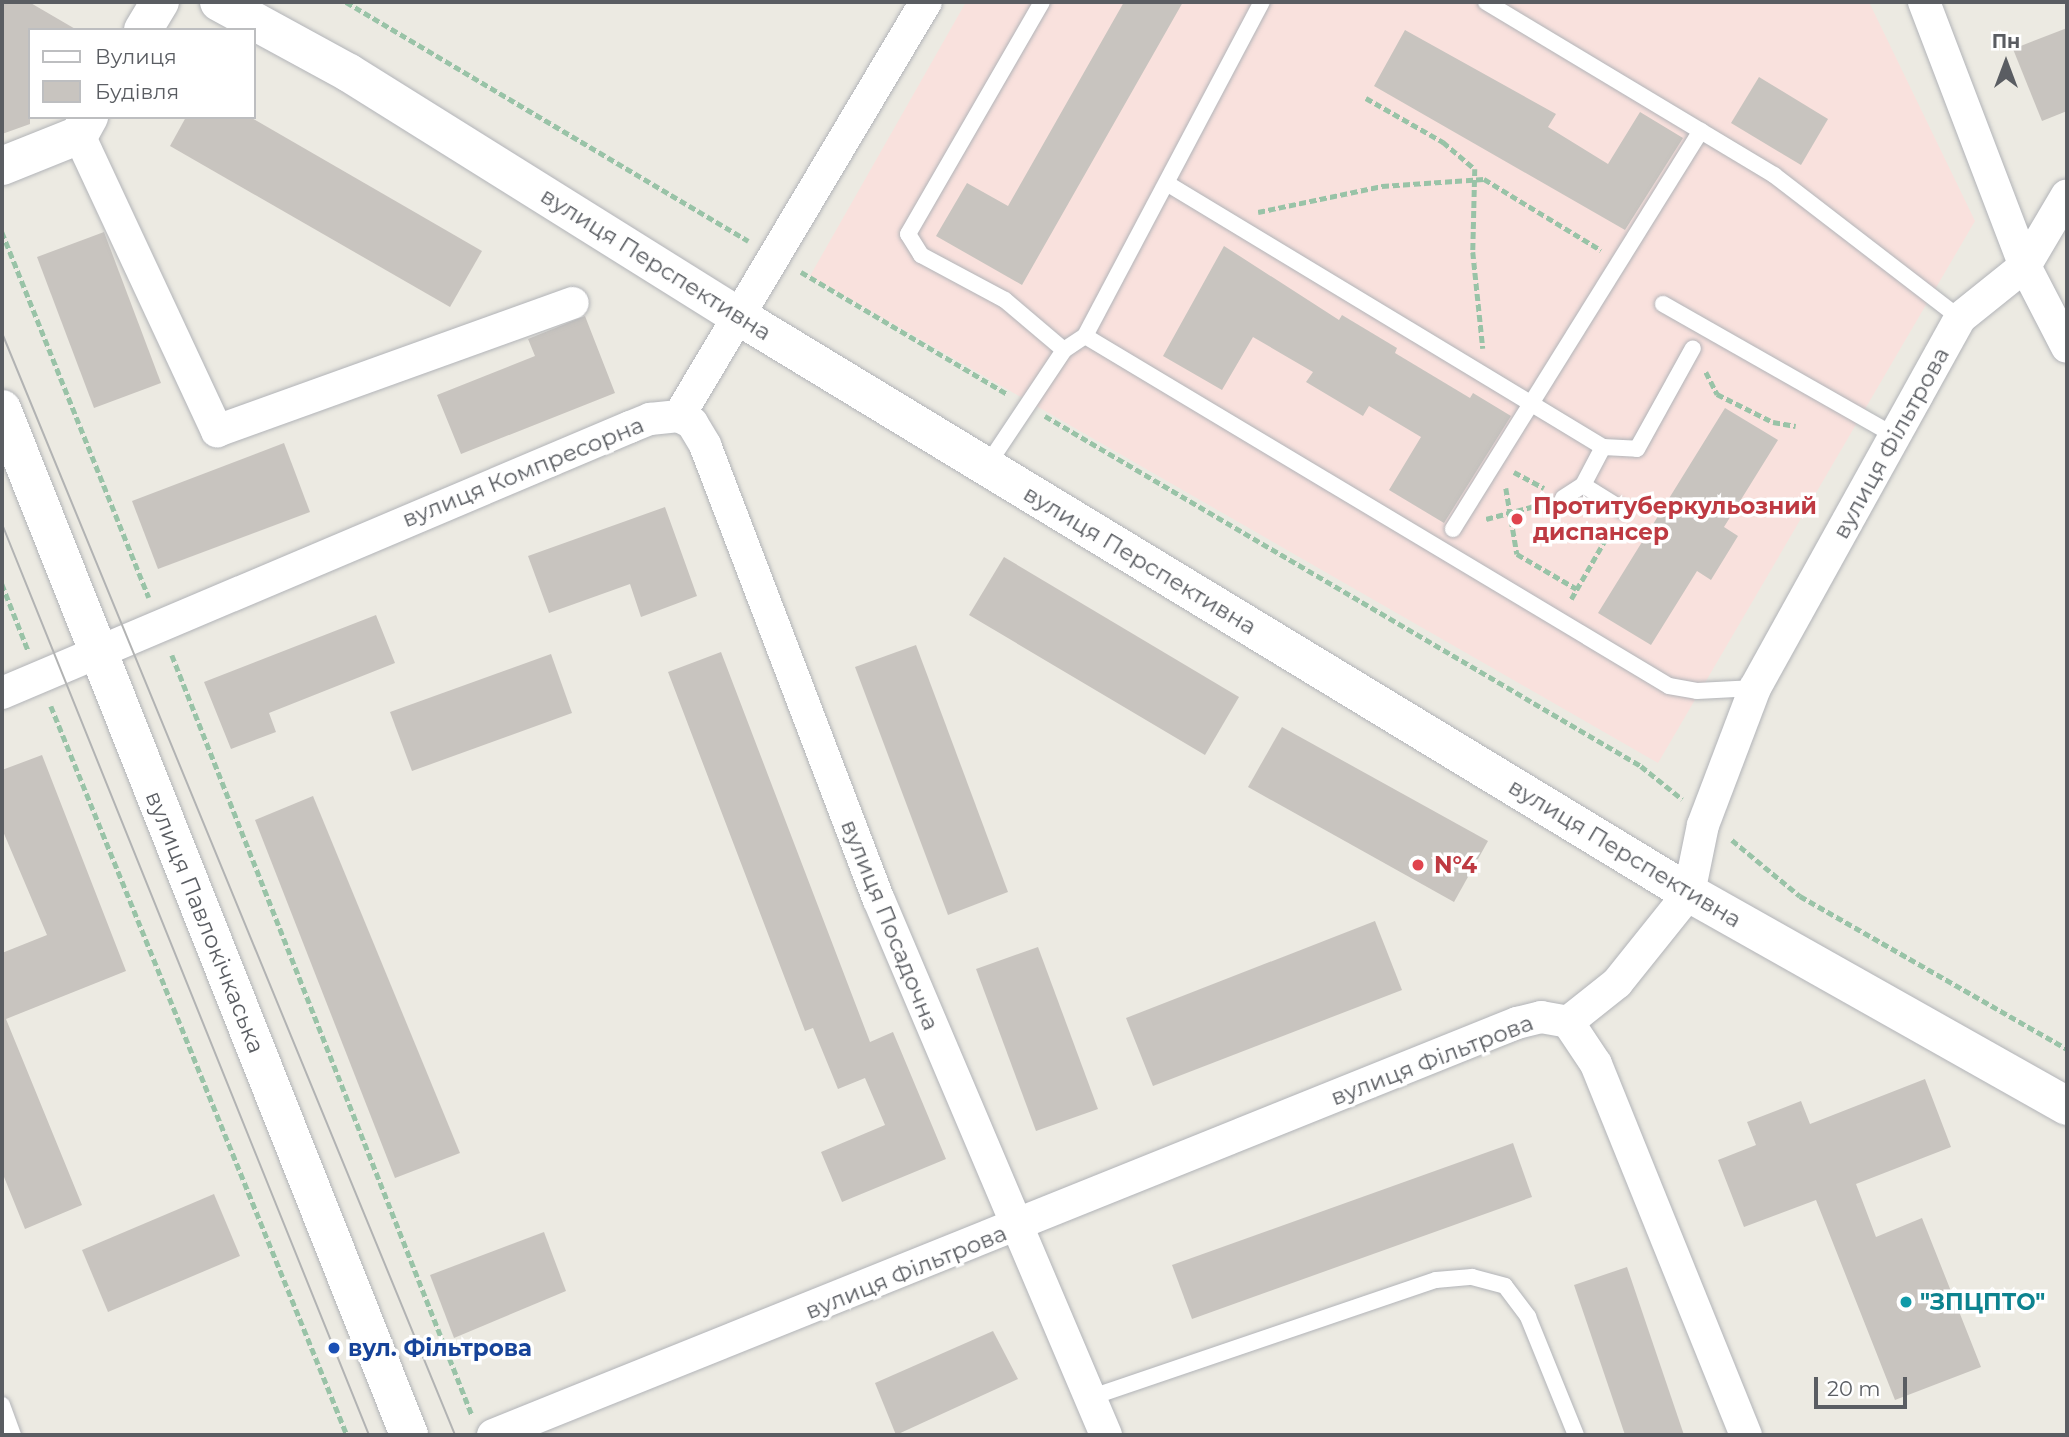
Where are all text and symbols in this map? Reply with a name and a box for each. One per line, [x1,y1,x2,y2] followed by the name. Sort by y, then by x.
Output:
[28,28,256,119] legend
[1971,28,2041,98] north arrow
[1992,30,2020,53] text: Пн
[95,44,177,69] text: Вулиця
[95,79,179,104] text: Будівля
[536,182,776,346] street label: вулиця Перспективна
[1827,342,1955,544] street label: вулиця Фільтрова
[398,411,648,533] street label: вулиця Компресорна
[1019,479,1261,641] street label: вулиця Перспективна
[1533,492,1817,546] place label: Протитуберкульозний диспансер
[1507,509,1527,529] marker: Протитуберкульозний диспансер
[1504,772,1746,934] street label: вулиця Перспективна
[140,787,270,1057] street label: вулиця Павлокічкаська
[835,816,945,1034] street label: вулиця Посадочна
[1434,851,1477,879] place label: N°4
[1408,855,1428,875] marker: N°4
[1327,1009,1537,1111] street label: вулиця Фільтрова
[801,1219,1011,1325] street label: вулиця Фільтрова
[1920,1288,2045,1316] place label: "ЗПЦПТО"
[1898,1294,1914,1310] marker: "ЗПЦПТО"
[348,1334,532,1362] place label: вул. Фільтрова
[326,1340,342,1356] marker: вул. Фільтрова
[1817,1364,1910,1408] scale bar
[1827,1376,1881,1401] text: 20 m

